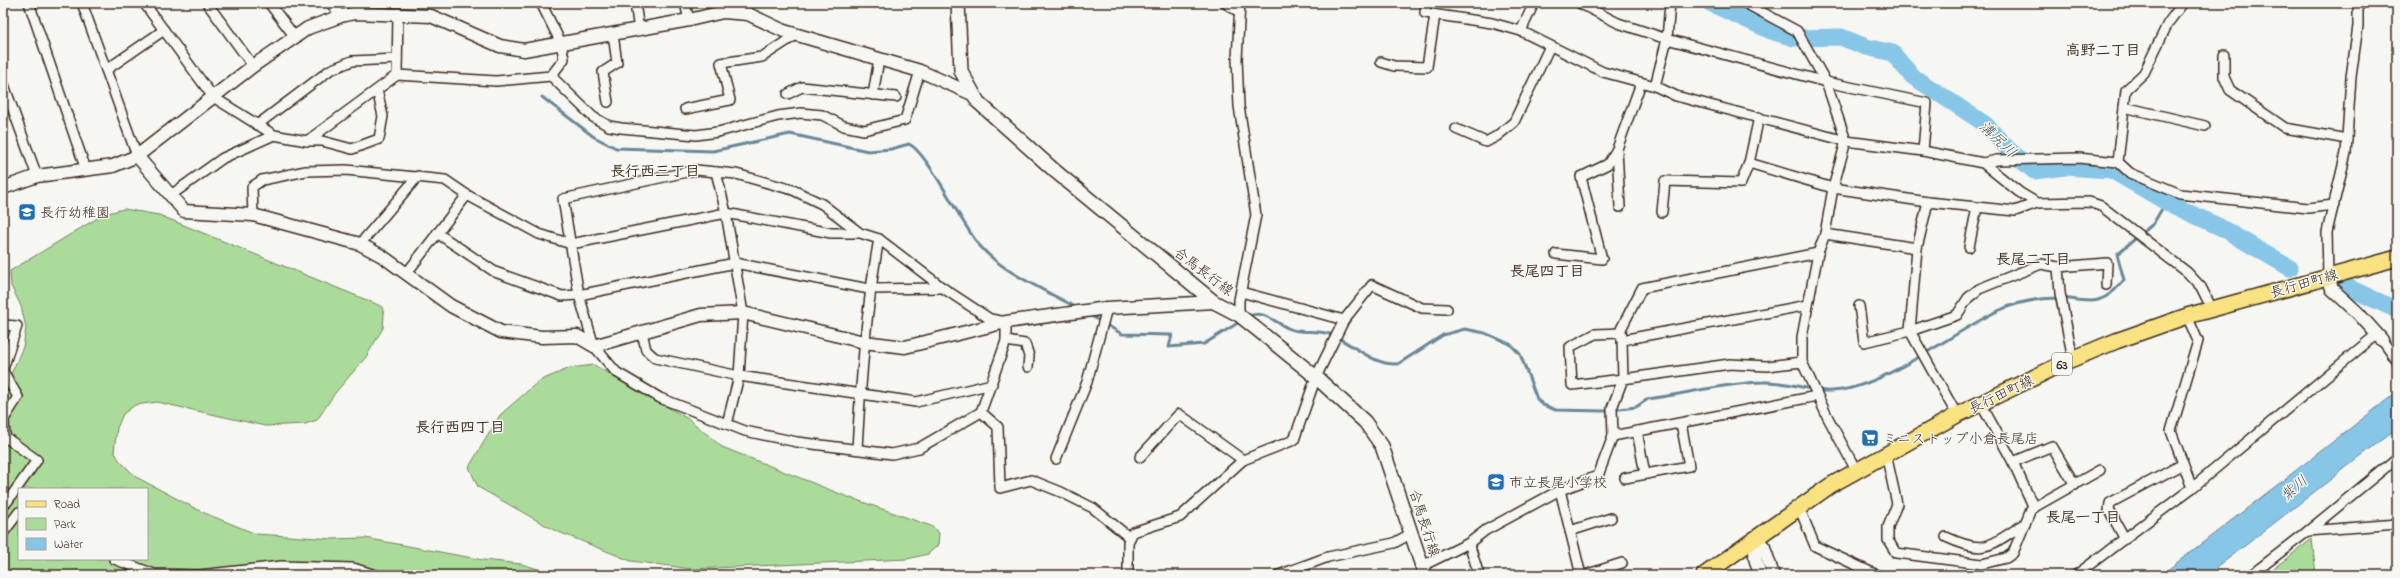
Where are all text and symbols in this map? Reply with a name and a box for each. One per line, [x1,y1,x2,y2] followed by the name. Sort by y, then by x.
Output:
[2065,40,2141,62] district label: 高野二丁目
[1973,116,2021,163] water label: 溝尻川
[610,161,700,183] district label: 長行西三丁目
[17,202,37,222] school or university icon: 長行幼稚園
[40,203,110,224] place label: 長行幼稚園
[1169,243,1237,302] street label: 合馬長行線
[1995,249,2071,271] district label: 長尾二丁目
[1509,261,1585,283] district label: 長尾四丁目
[2268,265,2341,304] street label: 長行田町線
[2052,353,2072,375] road number: 63
[1966,371,2038,420] street label: 長行田町線
[415,417,505,439] district label: 長行西四丁目
[1860,428,1880,448] supermarket icon: ミニストップ小倉長尾店
[1883,429,2038,450] place label: ミニストップ小倉長尾店
[2276,471,2313,507] water label: 紫川
[1486,472,1506,492] school or university icon: 市立長尾小学校
[1509,473,1607,494] place label: 市立長尾小学校
[1403,487,1444,560] street label: 合馬長行線
[18,488,148,560] legend
[54,496,80,514] text: Road
[2045,507,2121,529] district label: 長尾一丁目
[54,516,76,534] text: Park
[54,536,83,554] text: Water

